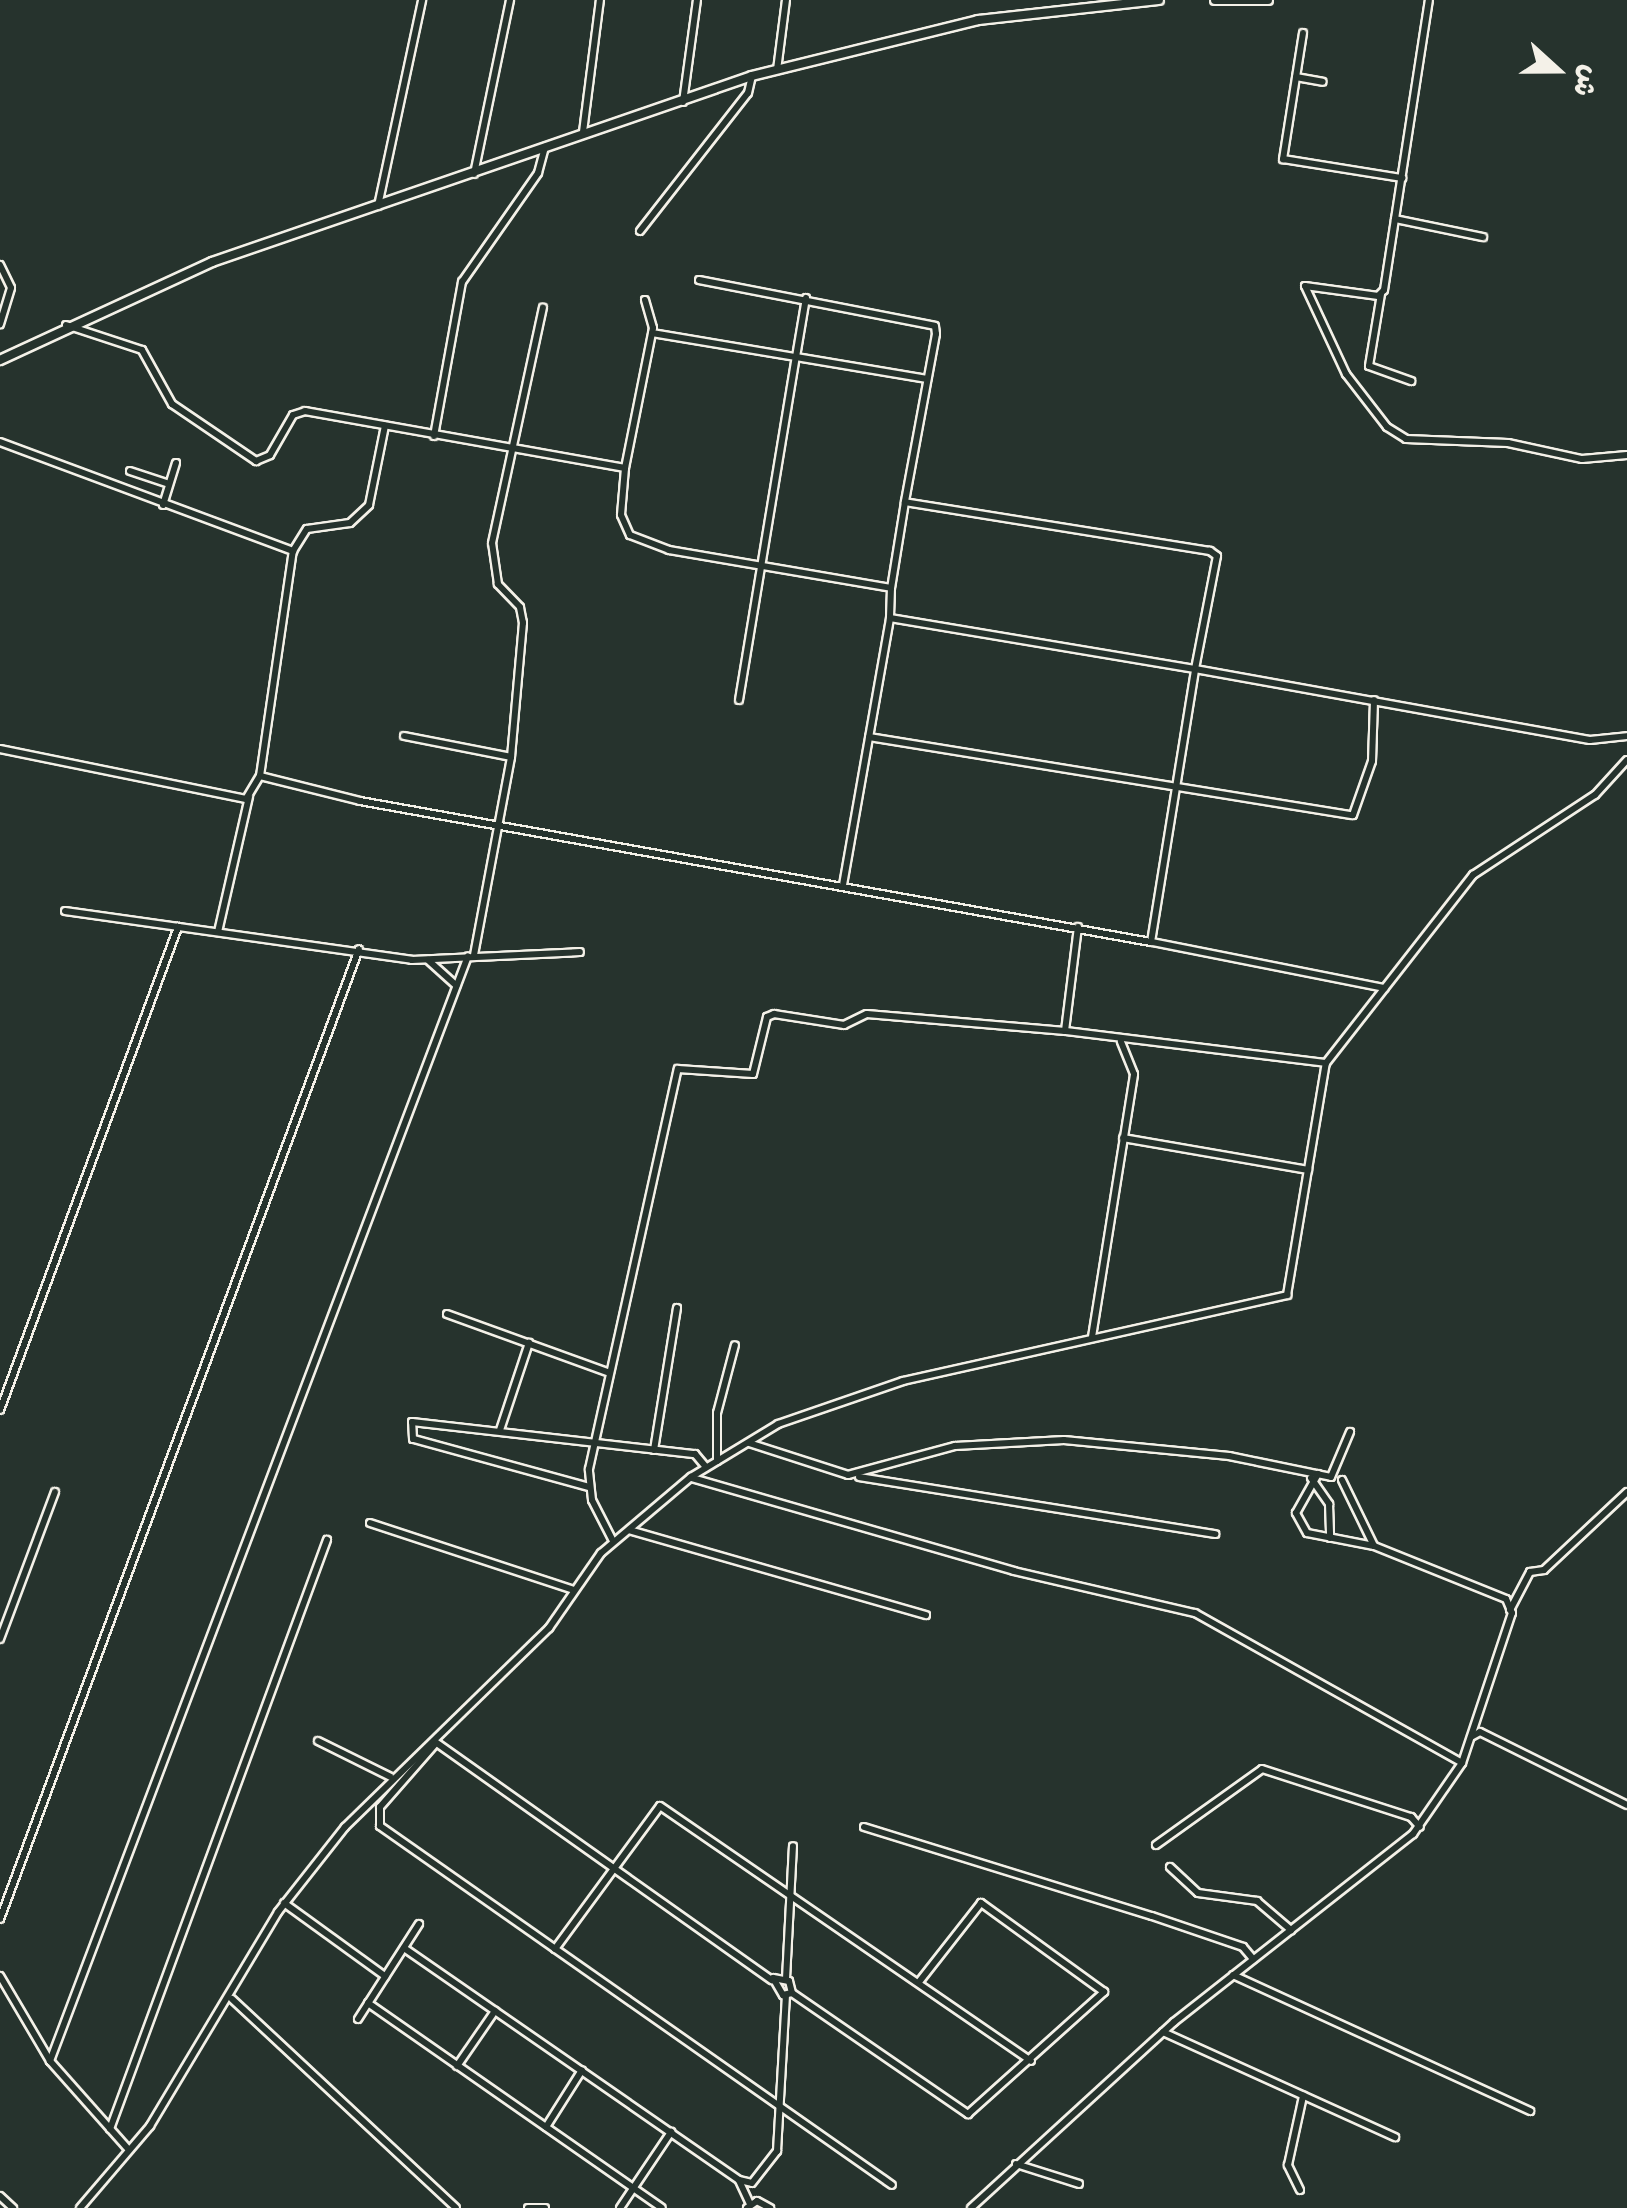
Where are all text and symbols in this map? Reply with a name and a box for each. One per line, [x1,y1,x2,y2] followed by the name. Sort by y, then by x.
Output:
[1507,20,1607,120] north arrow
[1559,58,1612,103] text: ش

